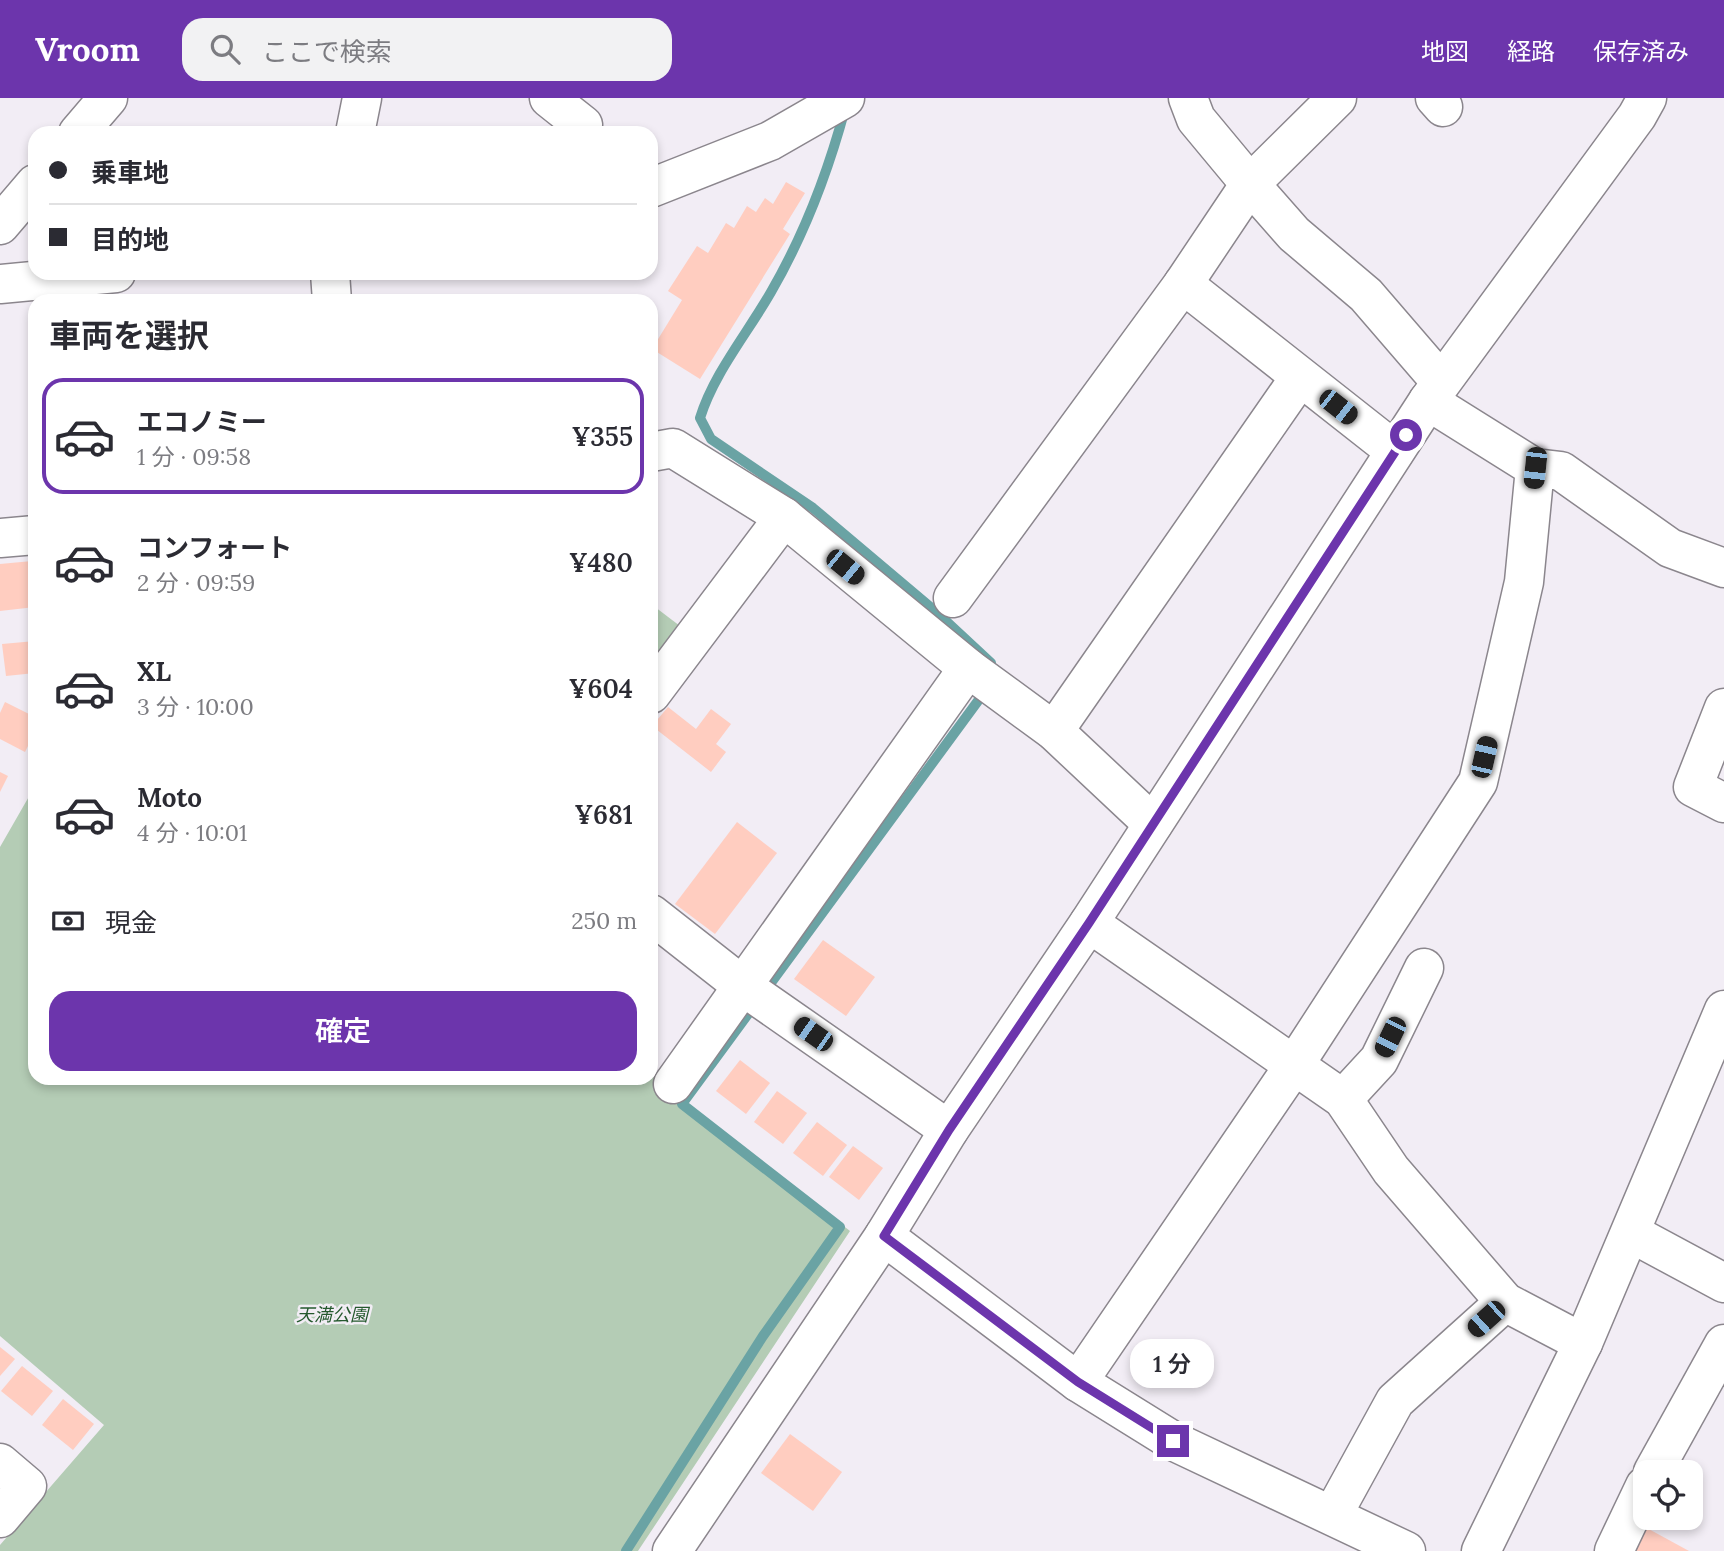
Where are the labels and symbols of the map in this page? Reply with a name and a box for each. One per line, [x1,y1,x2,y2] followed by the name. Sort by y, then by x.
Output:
[1315,386,1362,428] car
[1390,419,1422,451] route start
[1523,446,1548,490] car
[823,546,868,588] car
[1470,734,1499,780] car
[790,1013,837,1055] car
[1372,1014,1409,1060] car
[1464,1297,1509,1341] car
[296,1303,371,1326] park label: 天満公園
[1131,1340,1215,1388] callout: 1 分
[1157,1425,1189,1457] route end

